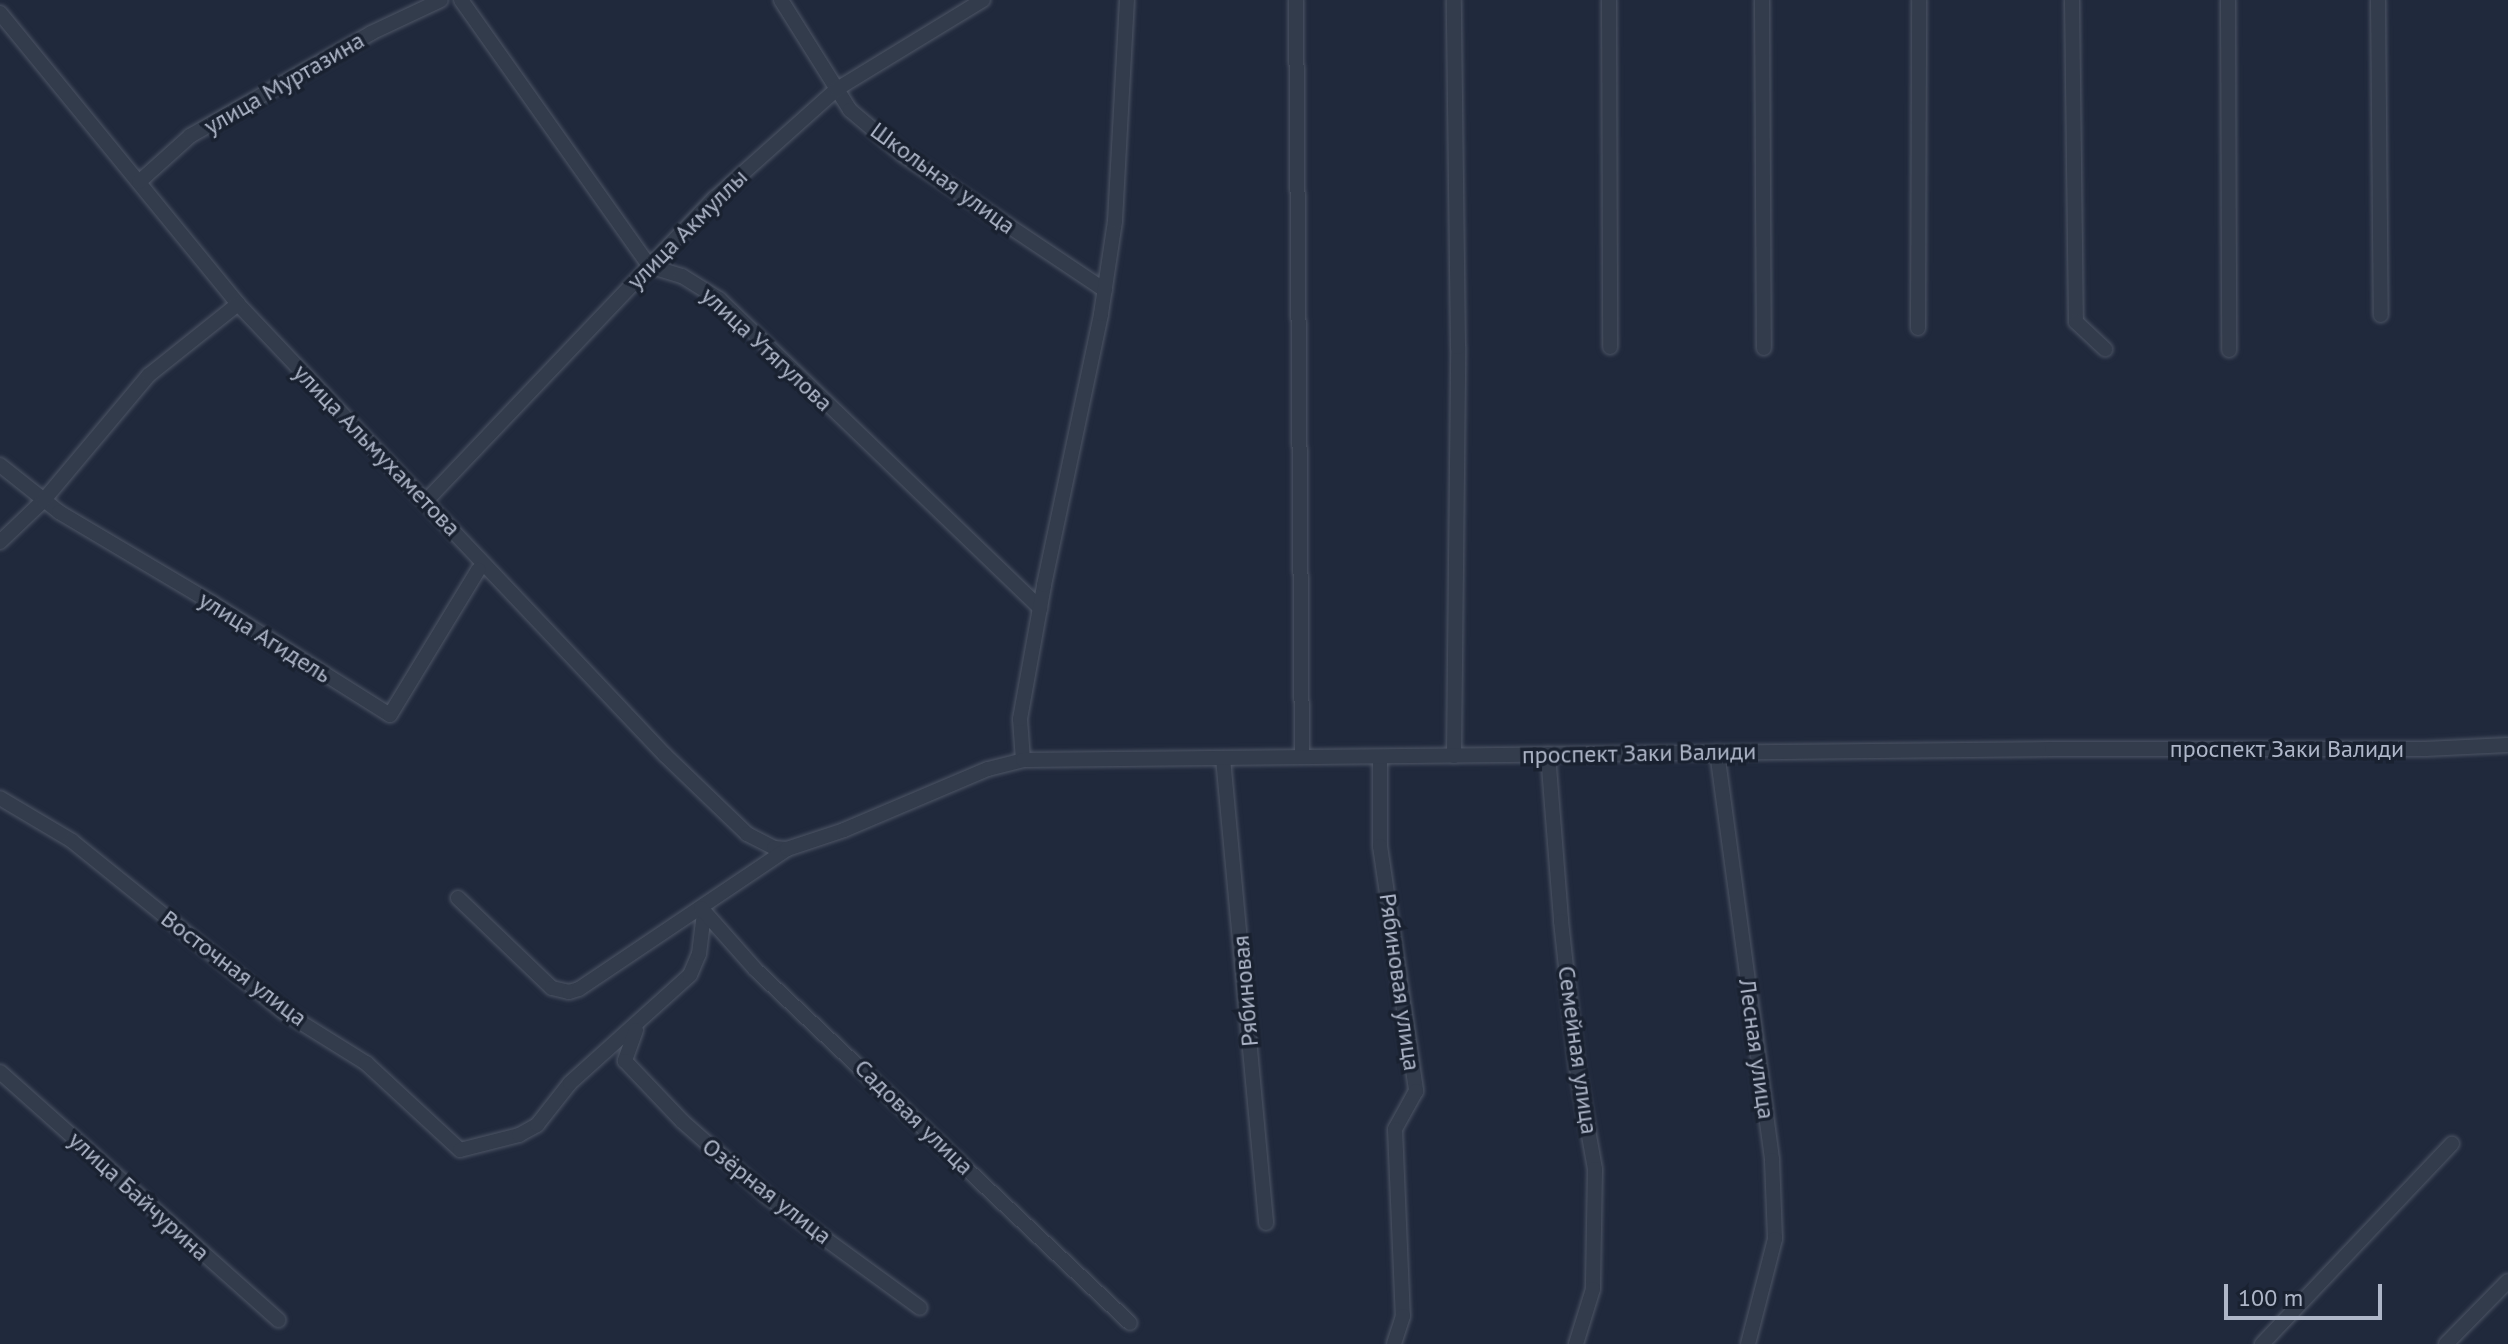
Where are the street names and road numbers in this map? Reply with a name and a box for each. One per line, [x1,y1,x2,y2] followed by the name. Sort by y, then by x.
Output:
[199,25,369,141] street label: улица Муртазина
[865,116,1021,240] street label: Школьная улица
[620,162,754,296] street label: улица Акмуллы
[695,281,839,417] street label: улица Утягулова
[287,358,467,542] street label: улица Альмухаметова
[193,585,337,689] street label: улица Агидель
[2169,735,2405,763] street label: проспект Заки Валиди
[1521,737,1757,769] street label: проспект Заки Валиди
[1373,891,1427,1073] street label: Рябиновая улица
[156,904,312,1032] street label: Восточная улица
[1226,934,1264,1048] street label: Рябиновая
[1552,964,1604,1136] street label: Семейная улица
[1733,977,1781,1121] street label: Лесная улица
[849,1053,979,1181] street label: Садовая улица
[63,1125,215,1267] street label: улица Байчурина
[697,1132,837,1250] street label: Озёрная улица

